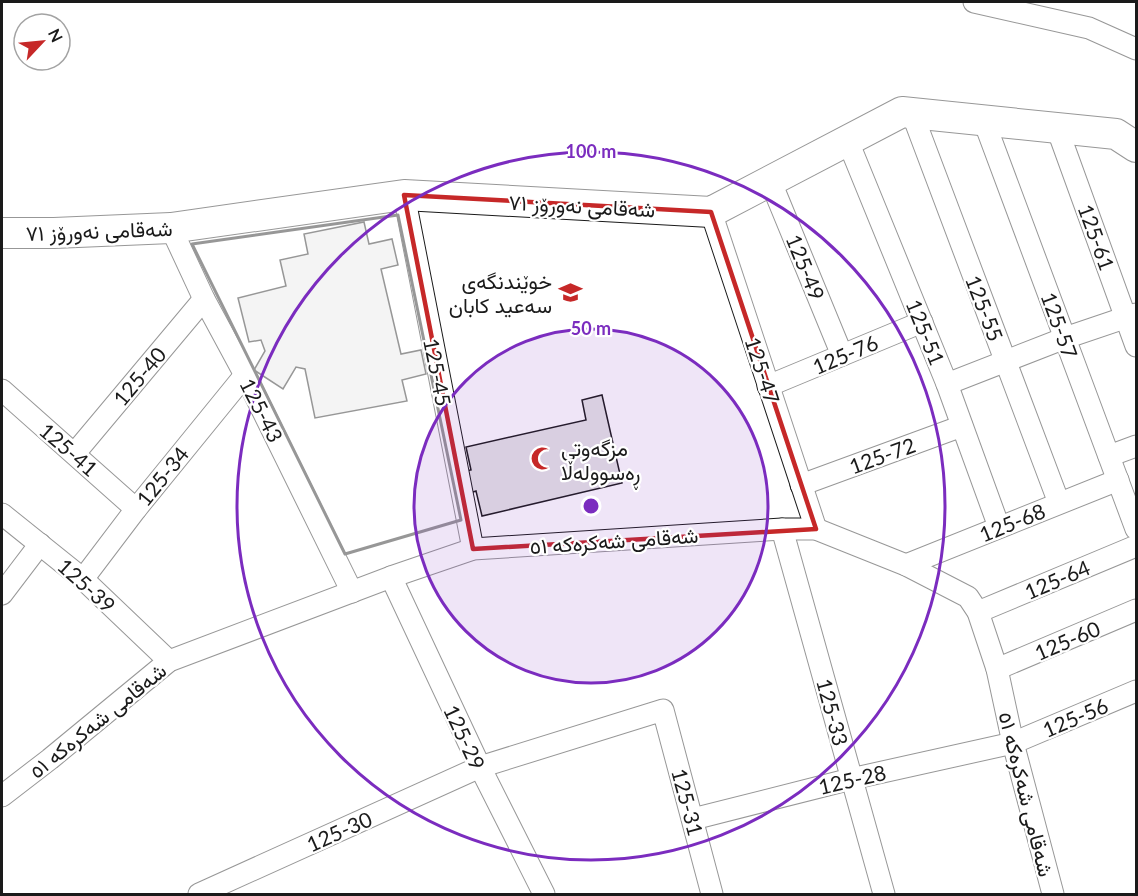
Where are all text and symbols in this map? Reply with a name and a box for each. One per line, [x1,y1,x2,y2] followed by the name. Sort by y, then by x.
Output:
[12,12,72,72] north arrow
[45,26,67,45] text: N
[566,140,616,162] text: 100 m
[508,189,656,223] street label: شەقامی نەورۆز ٧١
[1074,200,1120,274] street label: 125-61
[25,215,173,247] street label: شەقامی نەورۆز ٧١
[782,230,830,304] street label: 125-49
[449,268,552,318] place label: خوێندنگەی سەعید کابان
[961,271,1009,345] street label: 125-55
[557,279,583,305] school or university icon: خوێندنگەی سەعید کابان
[1037,288,1083,362] street label: 125-57
[902,295,950,369] street label: 125-51
[571,317,611,339] text: 50 m
[808,329,882,379] street label: 125-76
[740,333,786,407] street label: 125-47
[419,336,457,408] street label: 125-45
[107,342,171,410] street label: 125-40
[235,374,289,446] street label: 125-43
[35,417,103,481] street label: 125-41
[845,432,919,478] street label: 125-72
[561,435,640,490] place label: مزگەوتی ڕەسوولەڵا
[131,441,193,511] street label: 125-34
[530,446,556,472] mosque icon: مزگەوتی ڕەسوولەڵا
[581,496,601,516] centre of rings
[975,498,1049,546] street label: 125-68
[529,522,699,560] street label: شەقامی شەکرەکە ٥١
[53,553,121,617] street label: 125-39
[1020,554,1094,604] street label: 125-64
[1030,615,1104,665] street label: 125-60
[23,657,172,784] street label: شەقامی شەکرەکە ٥١
[812,676,854,748] street label: 125-33
[1038,692,1112,742] street label: 125-56
[439,701,491,773] street label: 125-29
[992,709,1060,879] street label: شەقامی شەکرەکە ٥١
[816,759,888,799] street label: 125-28
[667,766,709,838] street label: 125-31
[303,806,375,856] street label: 125-30

